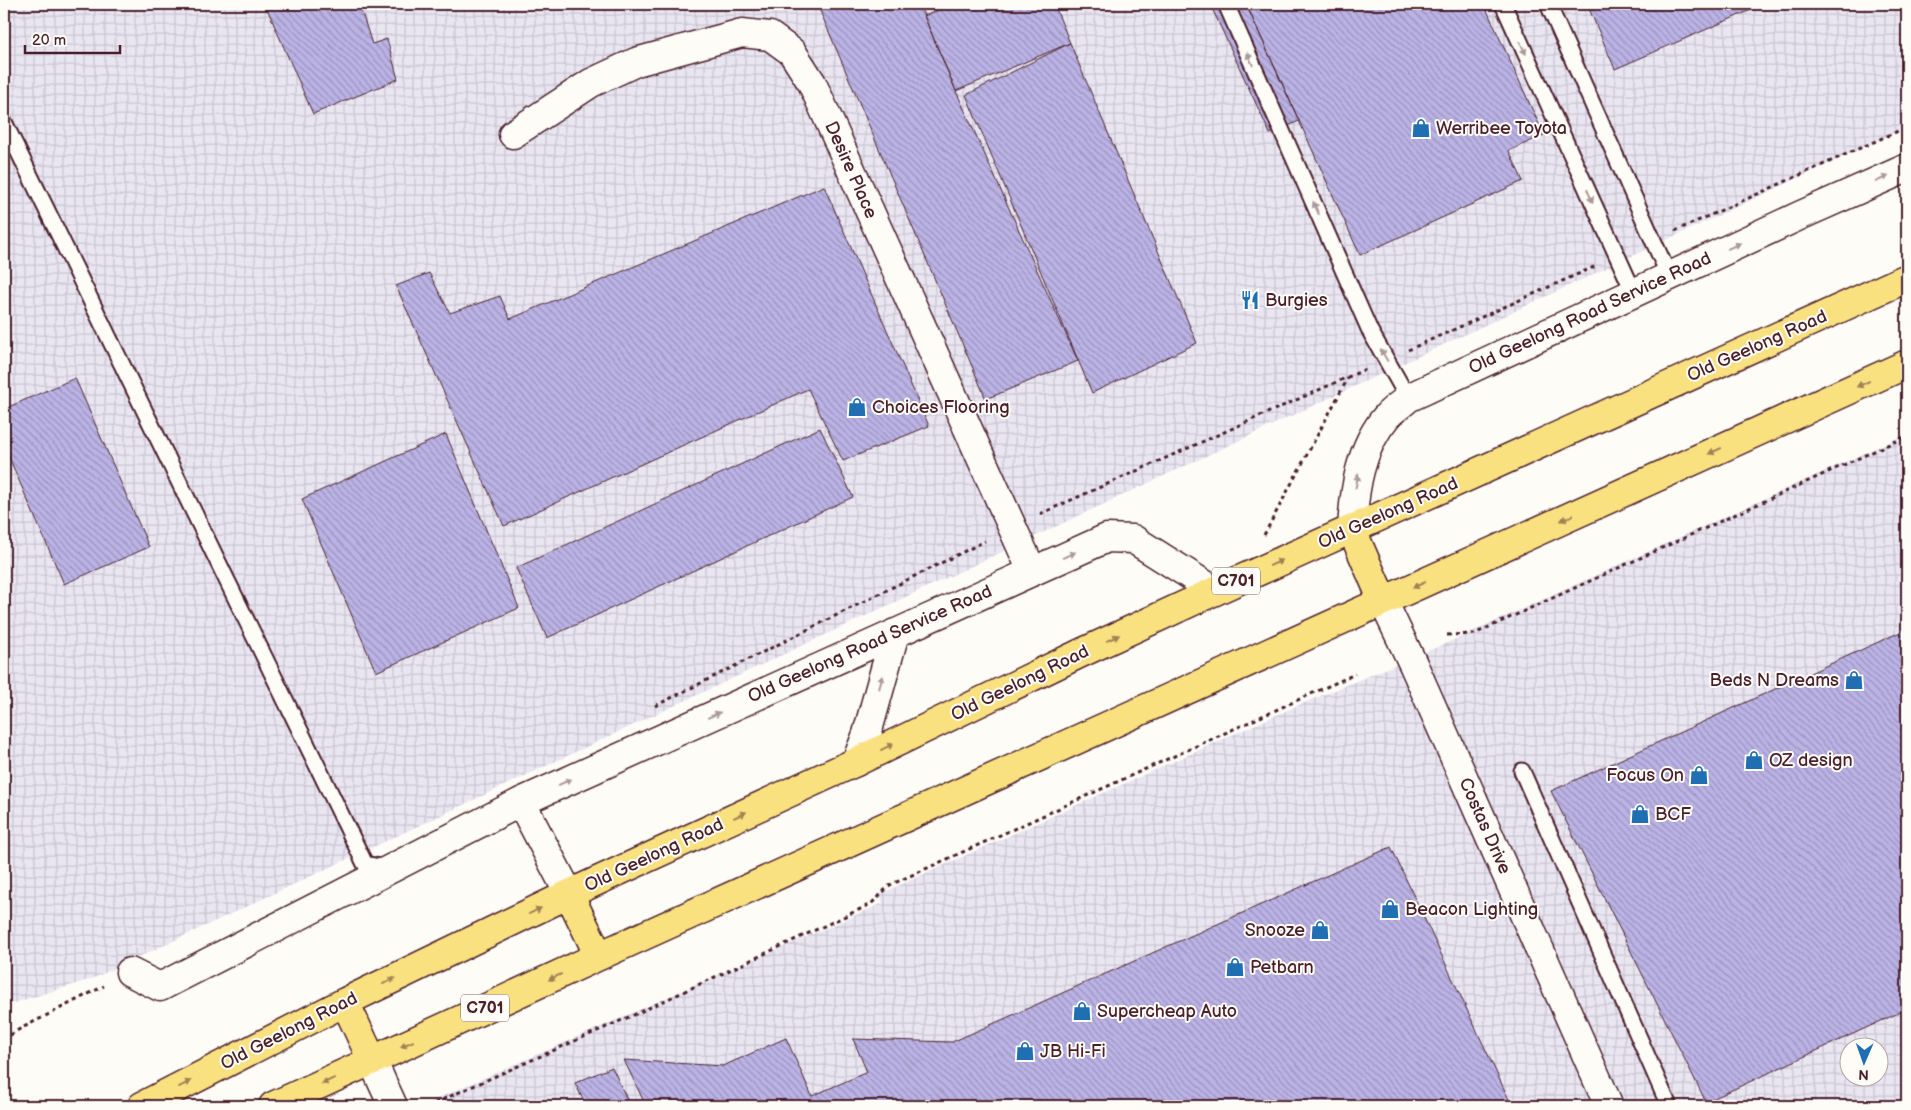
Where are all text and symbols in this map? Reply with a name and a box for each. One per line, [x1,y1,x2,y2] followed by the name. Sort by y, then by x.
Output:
[25,22,120,54] scale bar
[32,31,66,50] text: 20 m
[1519,41,1527,55] one-way arrow
[1246,52,1254,66] one-way arrow
[1410,117,1432,139] shop icon: Werribee Toyota
[820,118,882,222] street label: Desire Place
[1436,118,1567,139] place label: Werribee Toyota
[1875,175,1889,183] one-way arrow
[1587,189,1595,203] one-way arrow
[1312,201,1320,215] one-way arrow
[1727,242,1741,250] one-way arrow
[1466,248,1714,378] street label: Old Geelong Road Service Road
[1239,289,1261,311] restaurant icon: Burgies
[1265,290,1328,311] place label: Burgies
[1684,306,1830,386] street label: Old Geelong Road
[1380,349,1389,362] one-way arrow
[1856,381,1870,389] one-way arrow
[846,396,868,418] shop icon: Choices Flooring
[872,397,1010,418] place label: Choices Flooring
[1708,448,1722,456] one-way arrow
[1315,473,1461,553] street label: Old Geelong Road
[1354,473,1362,489] one-way arrow
[1560,515,1574,523] one-way arrow
[1062,551,1077,559] one-way arrow
[1269,559,1283,567] one-way arrow
[1212,568,1260,594] road number: C701
[745,581,995,707] street label: Old Geelong Road Service Road
[1412,582,1426,590] one-way arrow
[1106,634,1120,642] one-way arrow
[948,641,1092,725] street label: Old Geelong Road
[1843,669,1865,691] shop icon: Beds N Dreams
[1710,670,1839,691] place label: Beds N Dreams
[877,674,885,689] one-way arrow
[707,710,721,718] one-way arrow
[880,742,895,751] one-way arrow
[1743,749,1765,771] shop icon: OZ design
[1769,750,1853,771] place label: OZ design
[1688,764,1710,786] shop icon: Focus On
[1606,765,1684,786] place label: Focus On
[1454,775,1516,878] street label: Costas Drive
[558,777,573,786] one-way arrow
[1629,803,1651,825] shop icon: BCF
[1655,804,1691,825] place label: BCF
[733,811,747,819] one-way arrow
[581,814,727,896] street label: Old Geelong Road
[1379,898,1401,920] shop icon: Beacon Lighting
[1405,899,1538,920] place label: Beacon Lighting
[528,906,542,914] one-way arrow
[1309,919,1331,941] shop icon: Snooze
[1245,920,1305,941] place label: Snooze
[1224,956,1246,978] shop icon: Petbarn
[1250,957,1314,978] place label: Petbarn
[548,973,562,981] one-way arrow
[381,977,396,985] one-way arrow
[217,987,361,1075] street label: Old Geelong Road
[461,994,509,1021] road number: C701
[1071,1000,1093,1022] shop icon: Supercheap Auto
[1097,1001,1237,1022] place label: Supercheap Auto
[1838,1038,1888,1088] north arrow
[400,1040,414,1048] one-way arrow
[1014,1040,1036,1062] shop icon: JB Hi-Fi
[1040,1041,1106,1062] place label: JB Hi-Fi
[1858,1066,1869,1083] text: N
[321,1077,335,1085] one-way arrow
[178,1080,193,1088] one-way arrow

